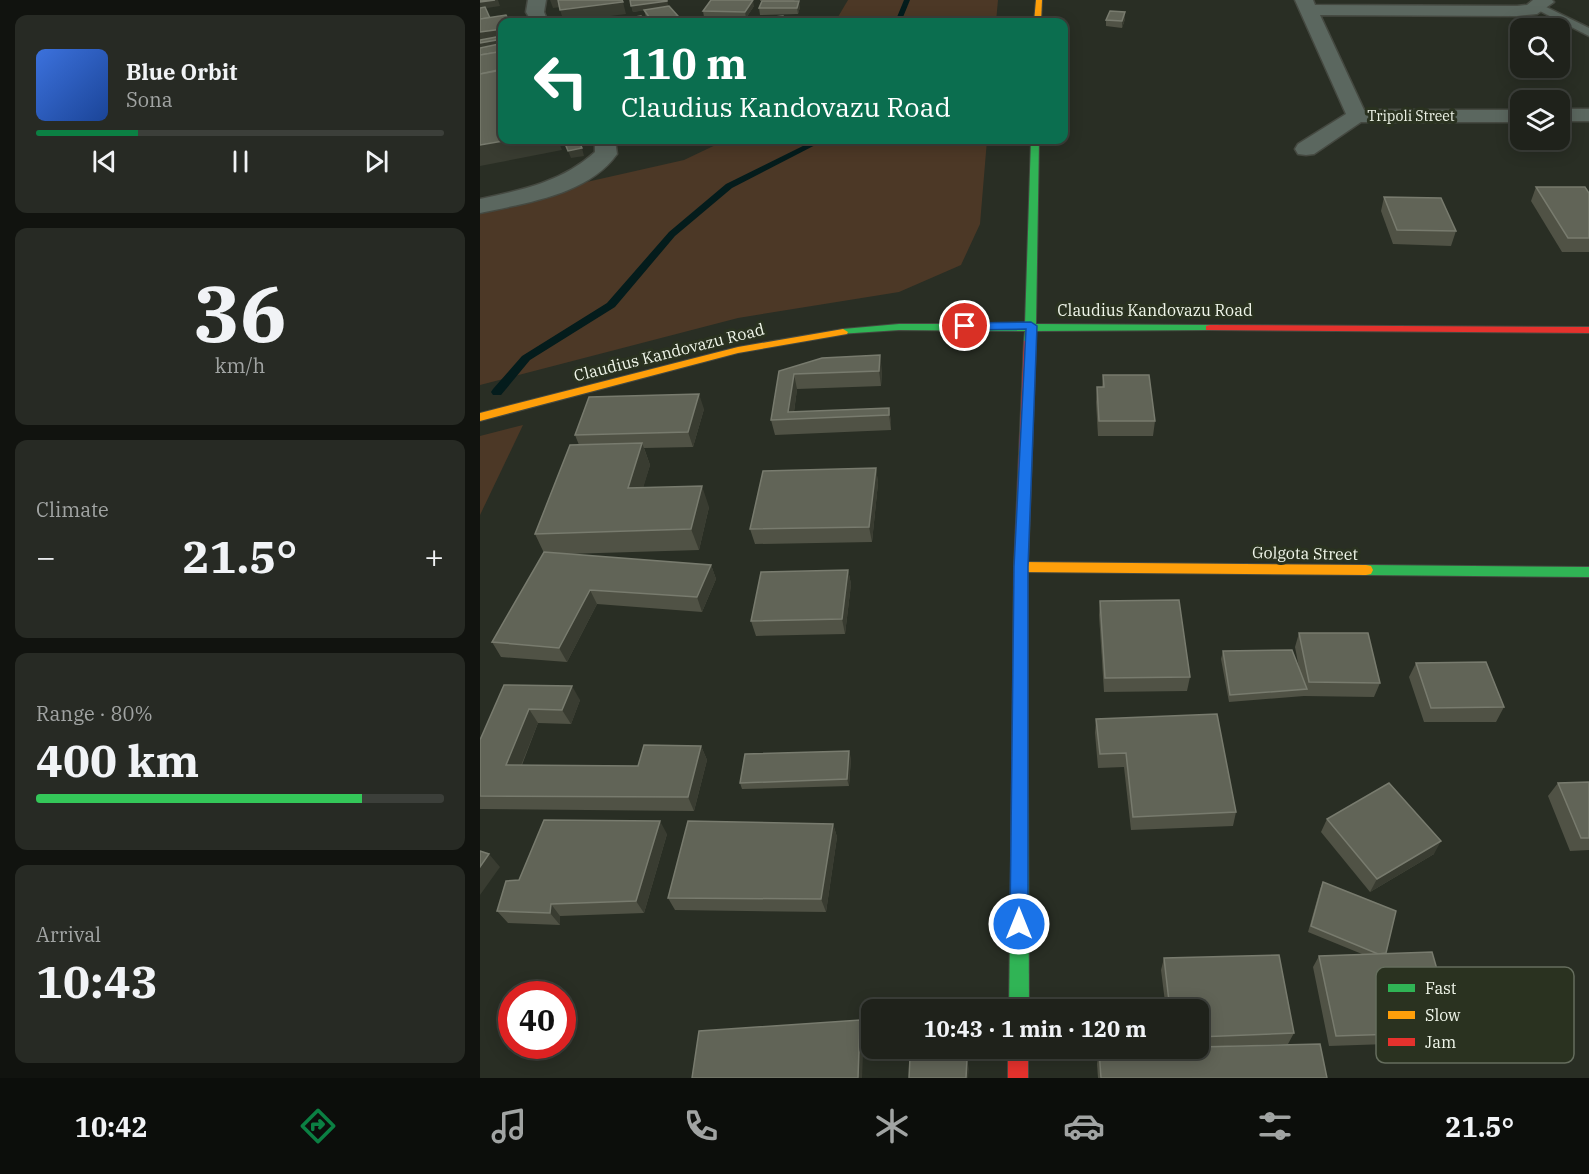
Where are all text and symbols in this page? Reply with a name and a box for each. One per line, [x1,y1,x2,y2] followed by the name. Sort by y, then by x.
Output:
[1510,18,1570,150] map controls
[1510,18,1570,78] button: search
[621,36,747,91] text: 110 m
[522,42,600,120] icon: left
[126,57,237,86] text: Blue Orbit
[126,86,173,113] text: Sona
[621,89,951,124] text: Claudius Kandovazu Road
[1510,90,1570,150] button: layers
[1367,107,1455,125] street label: Tripoli Street
[88,145,121,178] icon: previous
[224,145,257,178] icon: pause
[360,145,393,178] icon: next
[193,262,287,363] text: 36
[939,300,990,351] pin
[1057,300,1253,320] street label: Claudius Kandovazu Road
[948,309,981,342] icon: arrive
[572,319,767,385] street label: Claudius Kandovazu Road
[215,352,265,379] text: km/h
[36,496,109,523] text: Climate
[183,527,297,585] text: 21.5°
[36,535,56,578] text: −
[424,535,444,578] text: +
[1252,542,1359,564] street label: Golgota Street
[36,700,153,727] text: Range · 80%
[36,731,199,789] text: 400 km
[987,892,1051,956] position arrow
[36,921,101,948] text: Arrival
[36,952,158,1010] text: 10:43
[1376,967,1574,1063] legend
[1425,978,1457,998] text: Fast
[498,981,576,1059] speed limit sign: 40
[1425,1005,1461,1025] text: Slow
[923,1014,1147,1043] text: 10:43 · 1 min · 120 m
[1425,1032,1456,1052] text: Jam
[297,1105,339,1147] icon: directions
[488,1105,530,1147] icon: music
[680,1105,722,1147] icon: phone
[871,1105,913,1147] icon: climate
[1063,1105,1105,1147] icon: car
[1254,1105,1296,1147] icon: filters
[75,1109,148,1144] text: 10:42
[1445,1109,1514,1144] text: 21.5°

